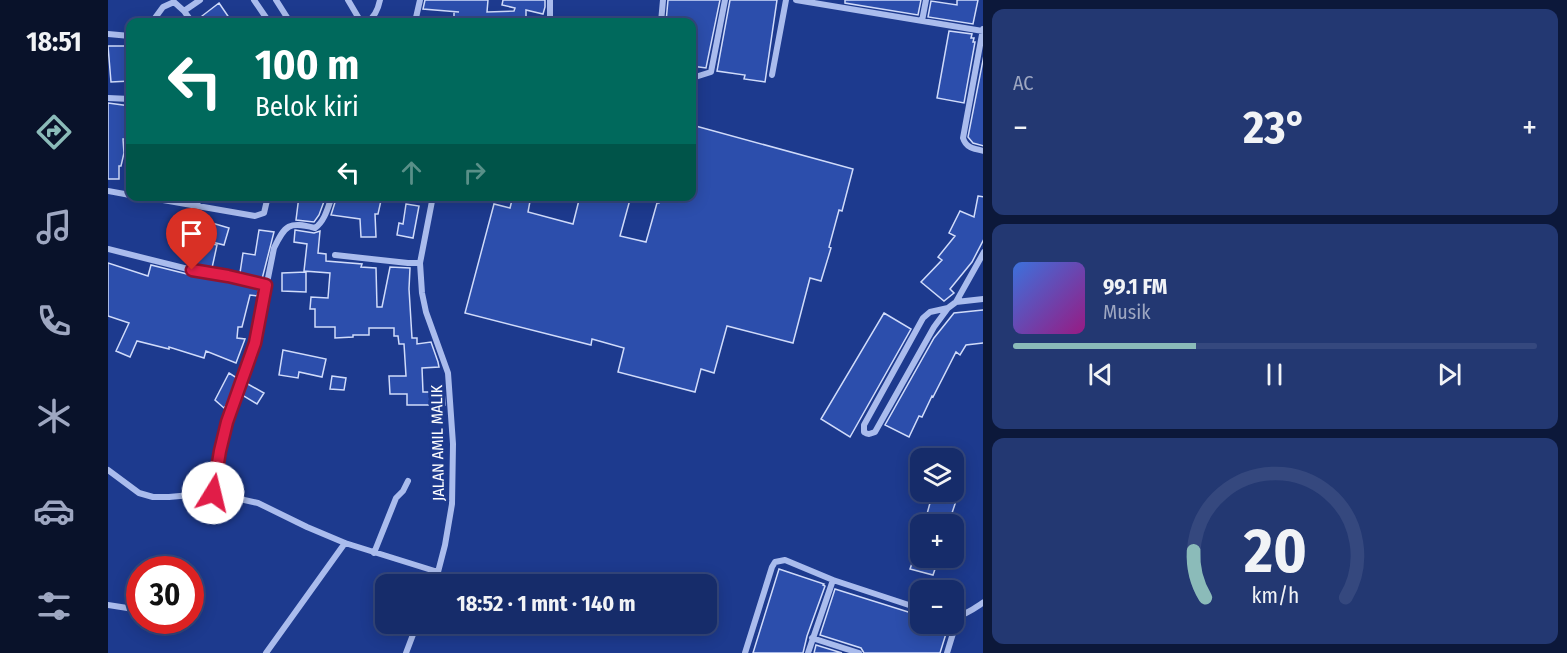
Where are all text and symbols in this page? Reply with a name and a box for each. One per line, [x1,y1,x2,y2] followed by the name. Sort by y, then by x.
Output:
[26,26,82,58] text: 18:51
[255,40,359,90] text: 100 m
[156,42,234,120] icon: left
[1013,71,1033,95] text: AC
[255,91,359,123] text: Belok kiri
[1243,101,1307,155] text: 23°
[1013,108,1028,148] text: −
[1522,108,1537,148] text: +
[33,111,75,153] icon: directions
[332,156,365,189] icon: left
[395,156,428,189] icon: ahead
[458,156,491,189] icon: right
[33,206,75,248] icon: music
[166,208,217,270] pin
[175,217,208,250] icon: arrive
[1103,273,1167,300] text: 99.1 FM
[33,300,75,342] icon: phone
[1103,300,1151,324] text: Musik
[1084,358,1117,391] icon: previous
[1258,358,1291,391] icon: pause
[1433,358,1466,391] icon: next
[427,384,448,501] street label: JALAN AMIL MALIK
[33,395,75,437] icon: climate
[910,448,964,634] map controls
[910,448,964,502] button: layers
[181,461,245,525] position arrow
[33,490,75,532] icon: car
[910,514,964,568] button: +
[1243,514,1306,589] text: 20
[126,556,204,634] speed limit sign: 30
[910,580,964,634] button: −
[1251,584,1299,610] text: km/h
[33,585,75,627] icon: filters
[456,590,636,617] text: 18:52 · 1 mnt · 140 m

